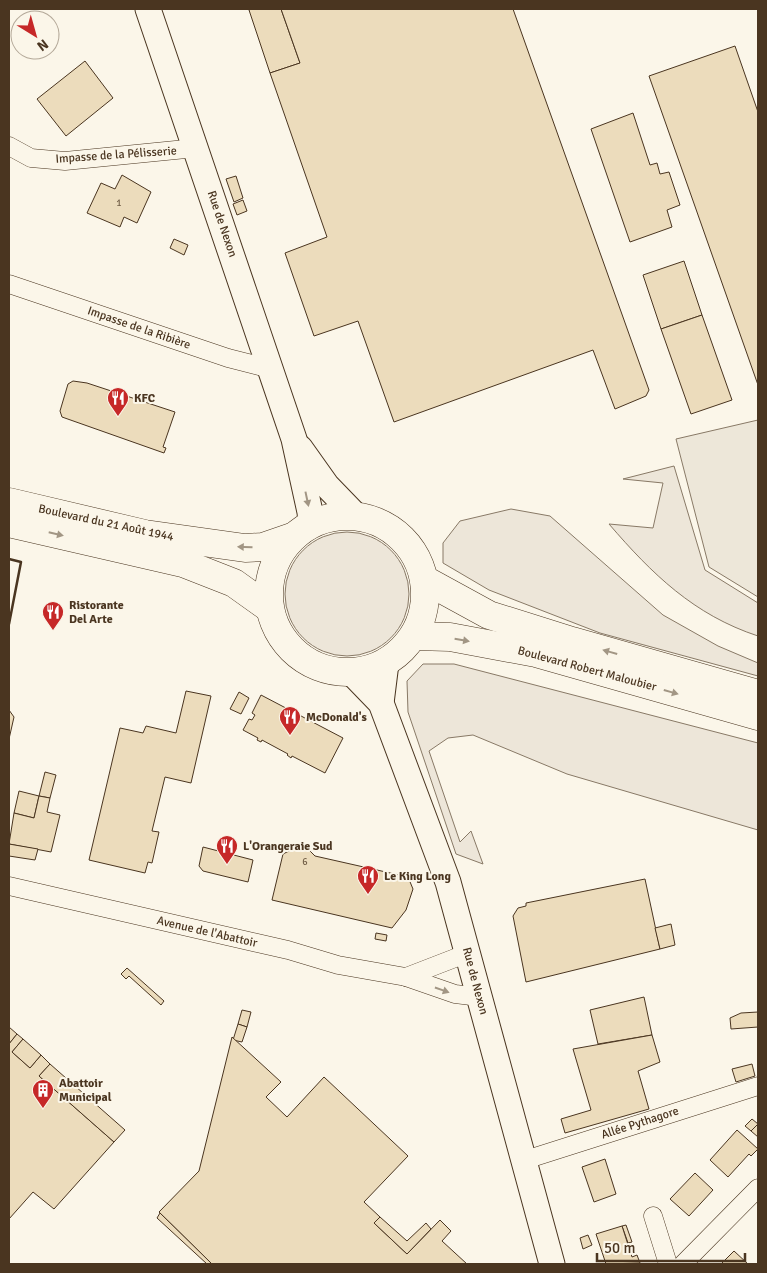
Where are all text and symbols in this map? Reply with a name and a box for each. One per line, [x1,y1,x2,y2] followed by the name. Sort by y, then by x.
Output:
[10,10,60,60] north arrow
[34,35,52,55] text: N
[55,143,177,167] street label: Impasse de la Pélisserie
[204,189,240,259] street label: Rue de Nexon
[116,197,122,209] house number: 1
[85,303,193,353] street label: Impasse de la Ribière
[106,386,130,417] restaurant icon: KFC
[134,391,156,406] place label: KFC
[304,492,312,508] one-way arrow
[37,501,176,545] street label: Boulevard du 21 Août 1944
[49,530,64,538] one-way arrow
[237,543,253,551] one-way arrow
[69,598,124,627] place label: Ristorante Del Arte
[41,600,65,631] restaurant icon: Ristorante Del Arte
[455,636,471,644] one-way arrow
[516,643,659,695] street label: Boulevard Robert Maloubier
[603,648,618,656] one-way arrow
[663,688,678,696] one-way arrow
[278,705,302,736] restaurant icon: McDonald's
[306,710,368,725] place label: McDonald's
[215,834,239,865] restaurant icon: L'Orangeraie Sud
[243,839,333,854] place label: L'Orangeraie Sud
[302,856,308,868] house number: 6
[356,864,380,895] restaurant icon: Le King Long
[384,869,451,884] place label: Le King Long
[155,913,259,951] street label: Avenue de l'Abattoir
[459,946,491,1016] street label: Rue de Nexon
[435,987,450,994] one-way arrow
[59,1076,112,1105] place label: Abattoir Municipal
[31,1078,55,1109] building icon: Abattoir Municipal
[599,1103,681,1143] street label: Allée Pythagore
[597,1230,744,1262] scale bar
[604,1239,635,1257] text: 50 m

